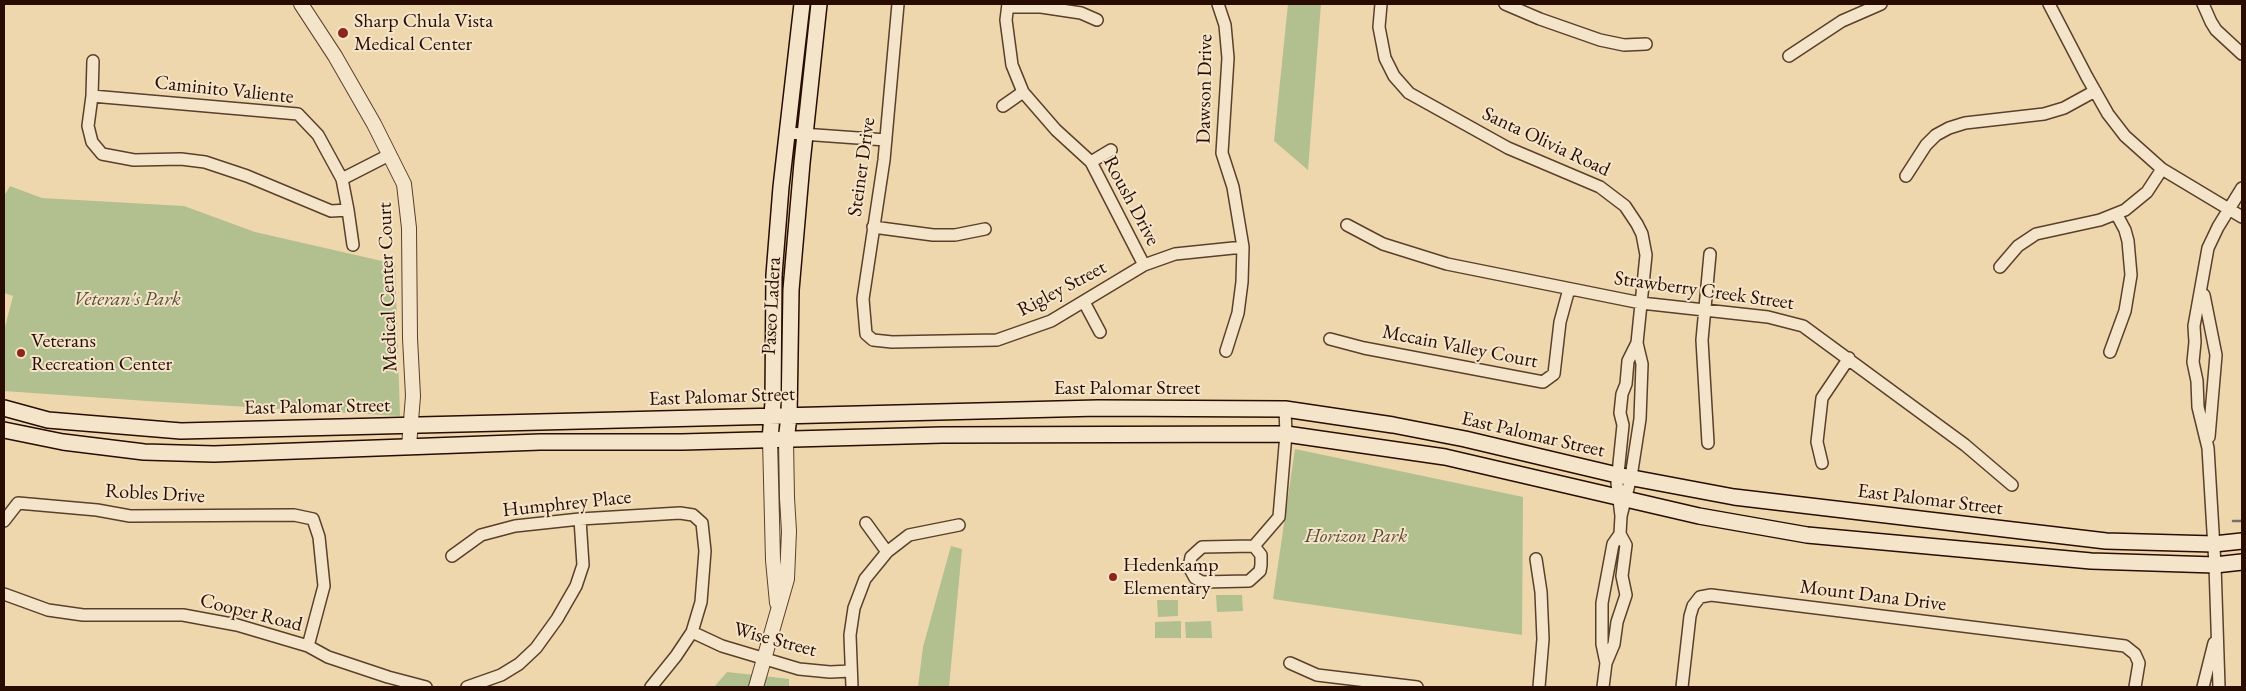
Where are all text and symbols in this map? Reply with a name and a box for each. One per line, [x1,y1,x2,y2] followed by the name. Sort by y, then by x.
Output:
[354,10,493,57] place label: Sharp Chula Vista Medical Center
[336,26,350,40] marker: Sharp Chula Vista Medical Center
[1192,34,1218,144] street label: Dawson Drive
[153,71,295,109] street label: Caminito Valiente
[1478,102,1614,182] street label: Santa Olivia Road
[843,116,881,218] street label: Steiner Drive
[1097,152,1165,250] street label: Roush Drive
[373,202,403,372] street label: Medical Center Court
[757,256,787,356] street label: Paseo Ladera
[1013,256,1111,322] street label: Rigley Street
[1613,266,1795,316] street label: Strawberry Creek Street
[73,288,181,312] park label: Veteran's Park
[1380,320,1540,374] street label: Mccain Valley Court
[31,330,172,377] place label: Veterans Recreation Center
[15,347,27,359] marker: Veterans Recreation Center
[1054,377,1200,401] street label: East Palomar Street
[648,382,796,412] street label: East Palomar Street
[244,394,390,420] street label: East Palomar Street
[1459,407,1607,463] street label: East Palomar Street
[104,479,206,509] street label: Robles Drive
[1856,479,2004,521] street label: East Palomar Street
[501,485,633,523] street label: Humphrey Place
[1305,525,1407,549] park label: Horizon Park
[1123,554,1219,601] place label: Hedenkamp Elementary
[1107,571,1119,583] marker: Hedenkamp Elementary
[1798,575,1948,617] street label: Mount Dana Drive
[197,589,305,637] street label: Cooper Road
[731,617,819,663] street label: Wise Street

